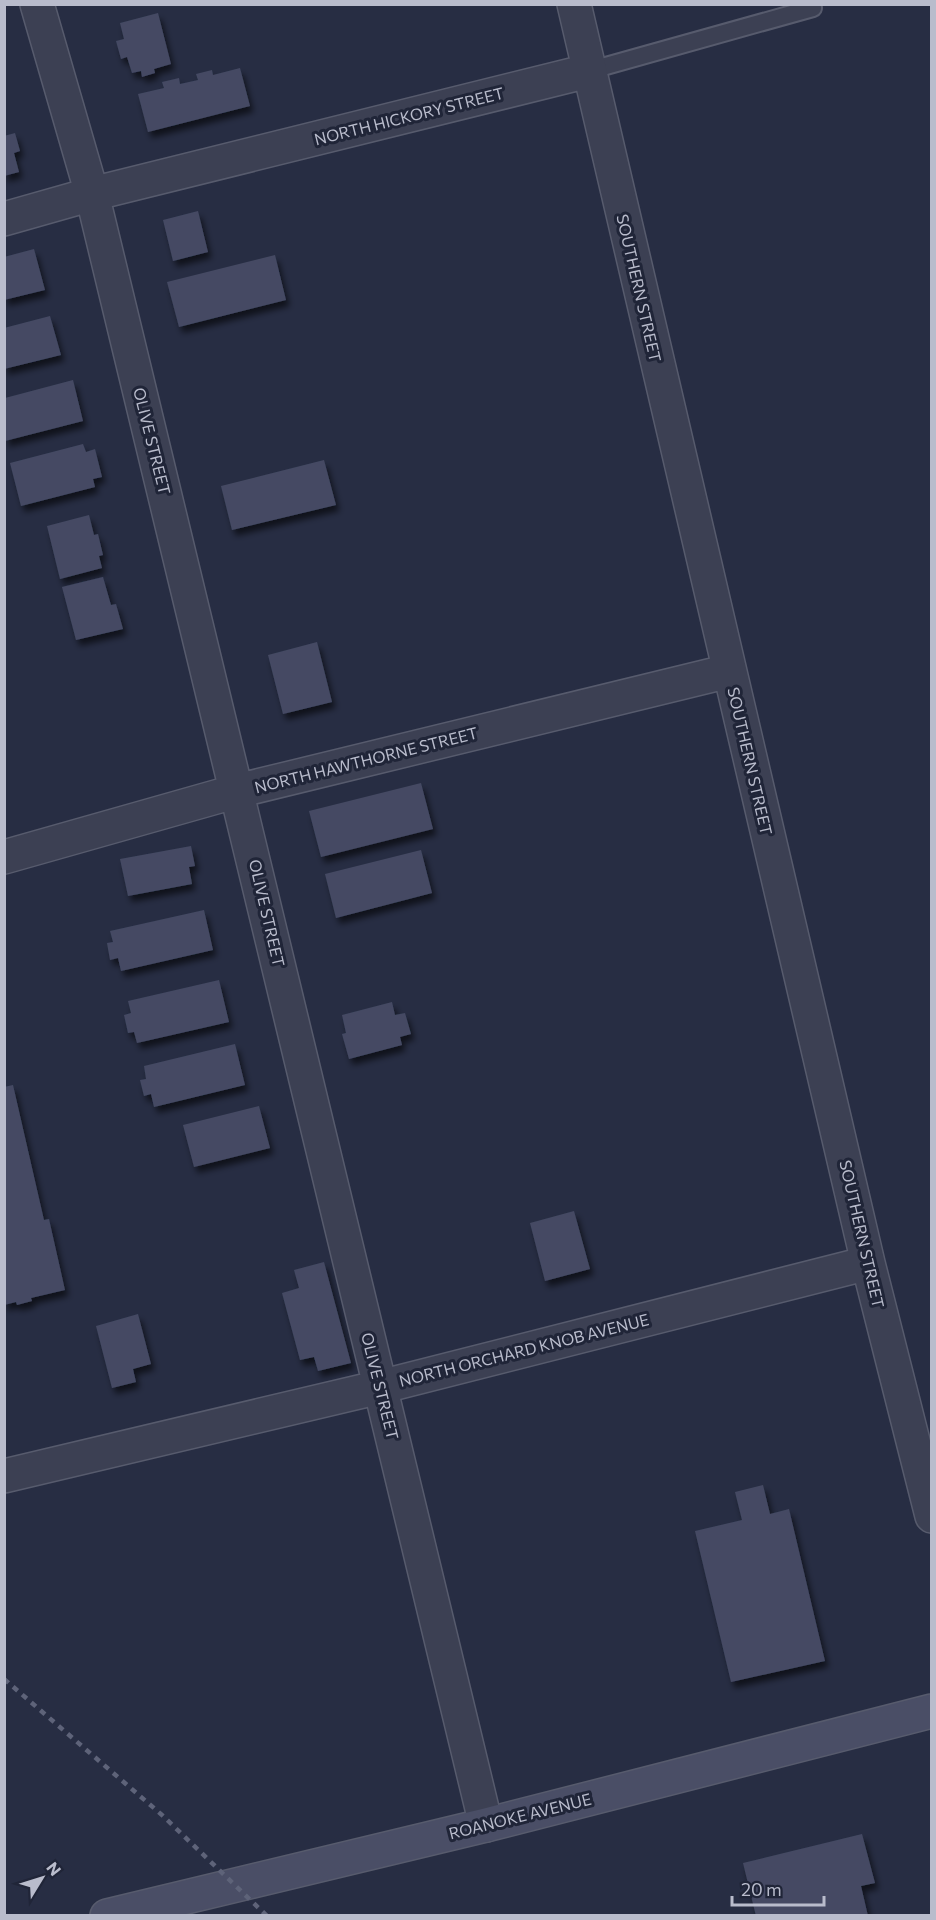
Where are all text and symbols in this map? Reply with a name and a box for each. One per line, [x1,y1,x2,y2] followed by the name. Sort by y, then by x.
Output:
[312,83,506,148] street label: NORTH HICKORY STREET
[613,212,666,364] street label: SOUTHERN STREET
[130,385,175,496] street label: OLIVE STREET
[724,685,777,837] street label: SOUTHERN STREET
[252,723,479,796] street label: NORTH HAWTHORNE STREET
[246,857,289,968] street label: OLIVE STREET
[836,1158,889,1310] street label: SOUTHERN STREET
[397,1309,651,1390] street label: NORTH ORCHARD KNOB AVENUE
[358,1330,403,1441] street label: OLIVE STREET
[447,1789,593,1842] street label: ROANOKE AVENUE
[12,1848,72,1908] north arrow
[43,1858,65,1879] text: N
[732,1869,824,1907] scale bar
[741,1878,782,1900] text: 20 m

